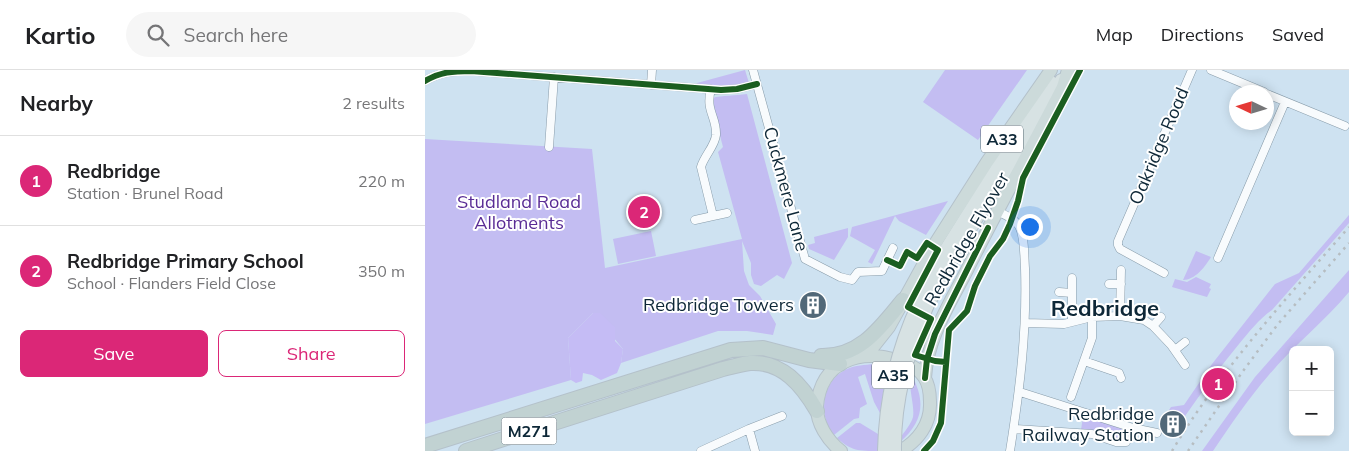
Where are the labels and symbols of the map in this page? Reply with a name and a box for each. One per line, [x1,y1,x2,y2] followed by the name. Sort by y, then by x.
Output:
[1124,84,1194,208] street label: Oakridge Road
[1229,85,1274,130] north arrow
[759,124,814,254] street label: Cuckmere Lane
[981,126,1023,152] road number: A33
[919,168,1014,310] street label: Redbridge Flyover
[457,190,581,234] park label: Studland Road Allotments
[628,193,660,231] pin: 2
[1017,214,1043,240] your location
[798,290,828,320] building icon: Redbridge Towers
[643,293,794,316] place label: Redbridge Towers
[1051,294,1159,322] district label: Redbridge
[872,362,914,388] road number: A35
[1202,365,1234,403] pin: 1
[1022,402,1154,446] place label: Redbridge Railway Station
[1158,409,1188,439] building icon: Redbridge Railway Station
[501,418,557,444] road number: M271

